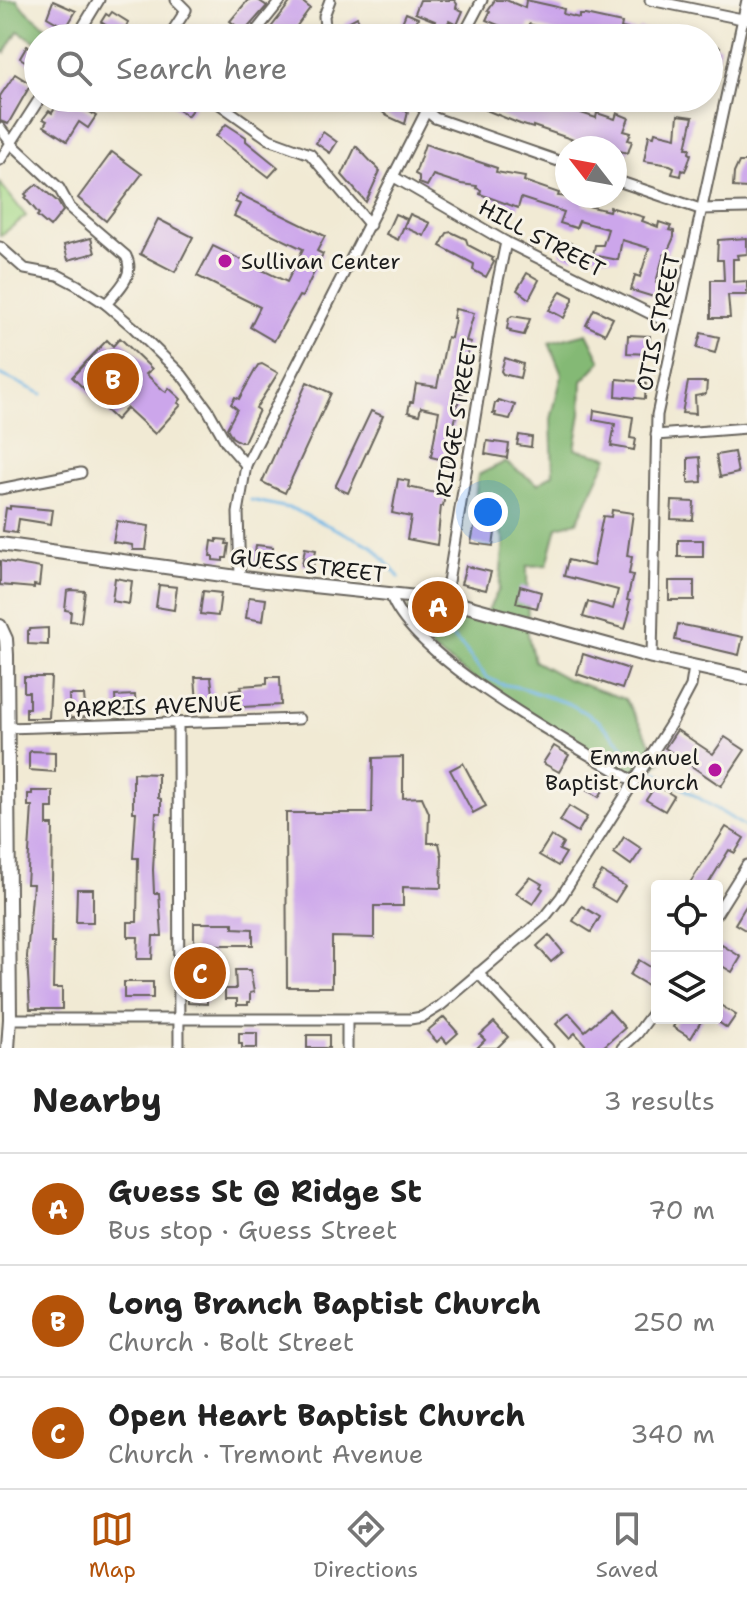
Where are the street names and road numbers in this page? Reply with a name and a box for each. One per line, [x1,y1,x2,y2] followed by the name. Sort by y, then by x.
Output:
[473,193,610,284] street label: HILL STREET
[630,250,687,394] street label: OTIS STREET
[428,336,485,500] street label: RIDGE STREET
[228,542,388,590] street label: GUESS STREET
[63,689,243,724] street label: PARRIS AVENUE

